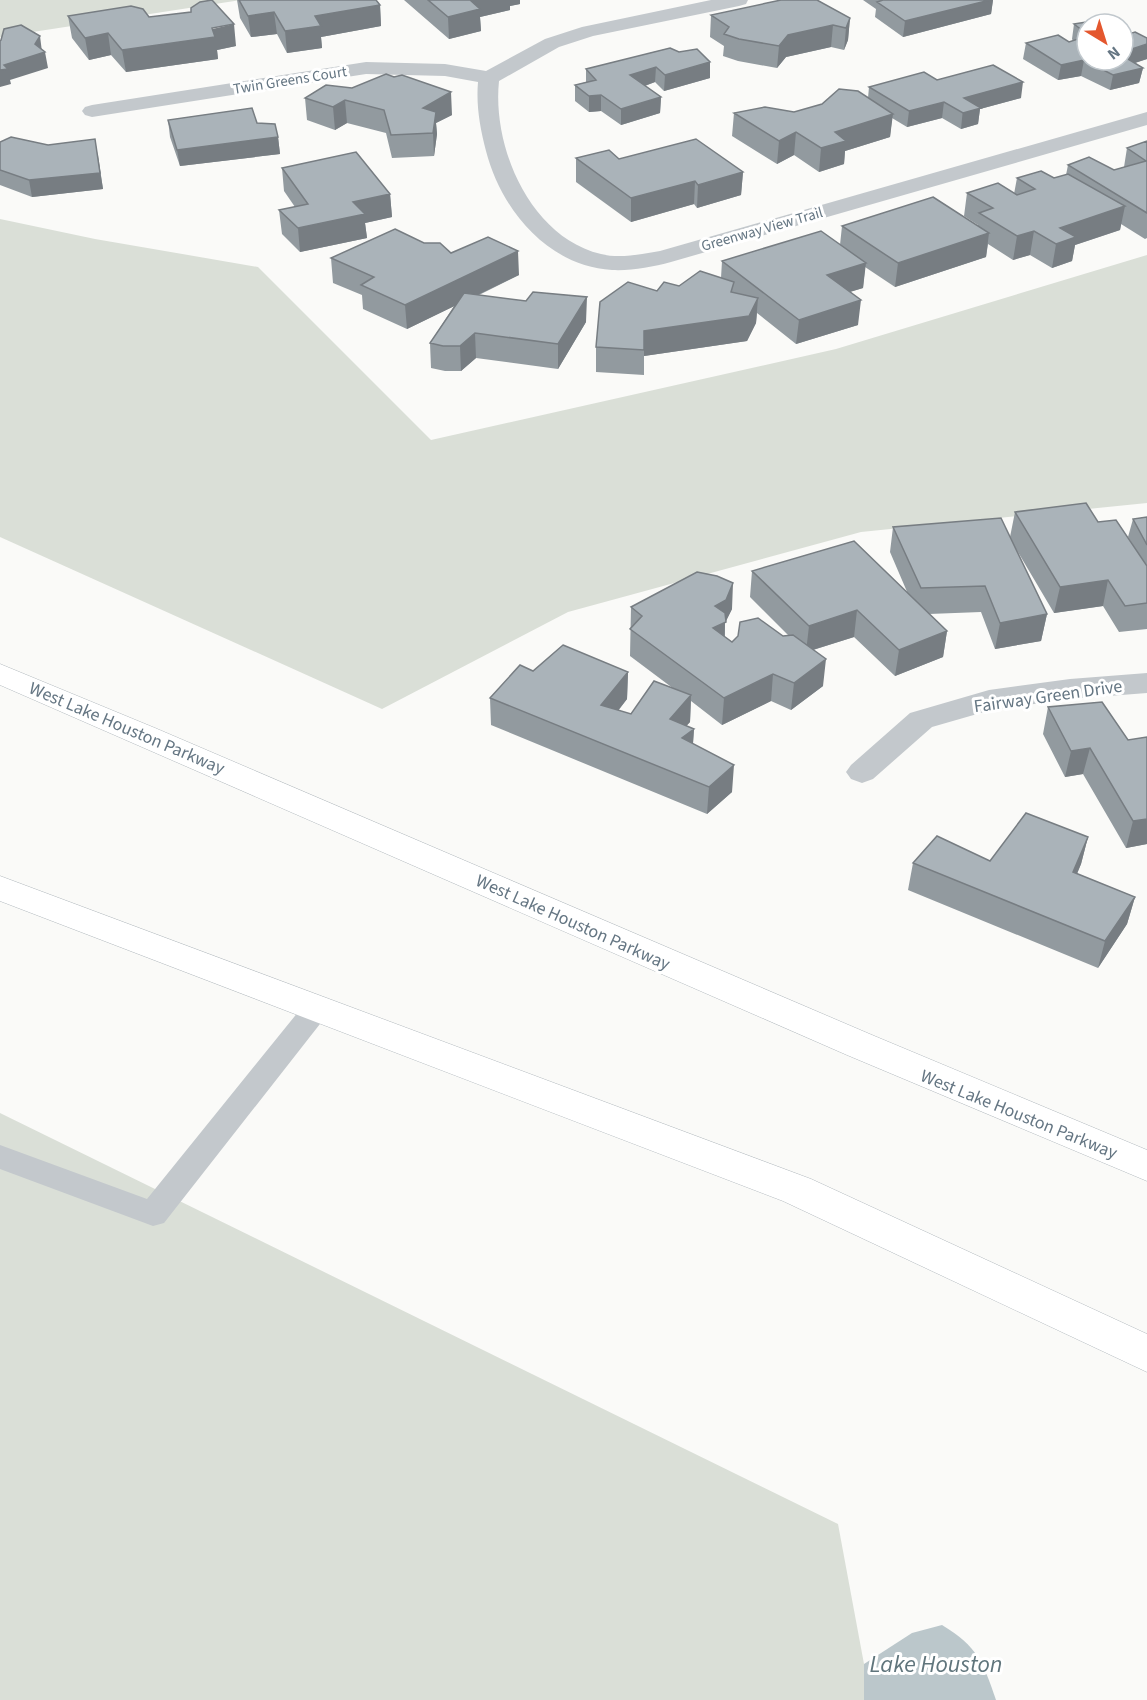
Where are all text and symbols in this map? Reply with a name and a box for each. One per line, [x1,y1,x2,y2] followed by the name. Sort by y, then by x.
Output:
[1075,12,1135,72] north arrow
[1103,41,1125,65] text: N
[232,61,349,100] street label: Twin Greens Court
[699,202,826,257] street label: Greenway View Trail
[972,674,1124,719] street label: Fairway Green Drive
[25,676,229,781] street label: West Lake Houston Parkway
[472,868,674,977] street label: West Lake Houston Parkway
[917,1063,1122,1166] street label: West Lake Houston Parkway
[870,1647,1002,1682] water label: Lake Houston

